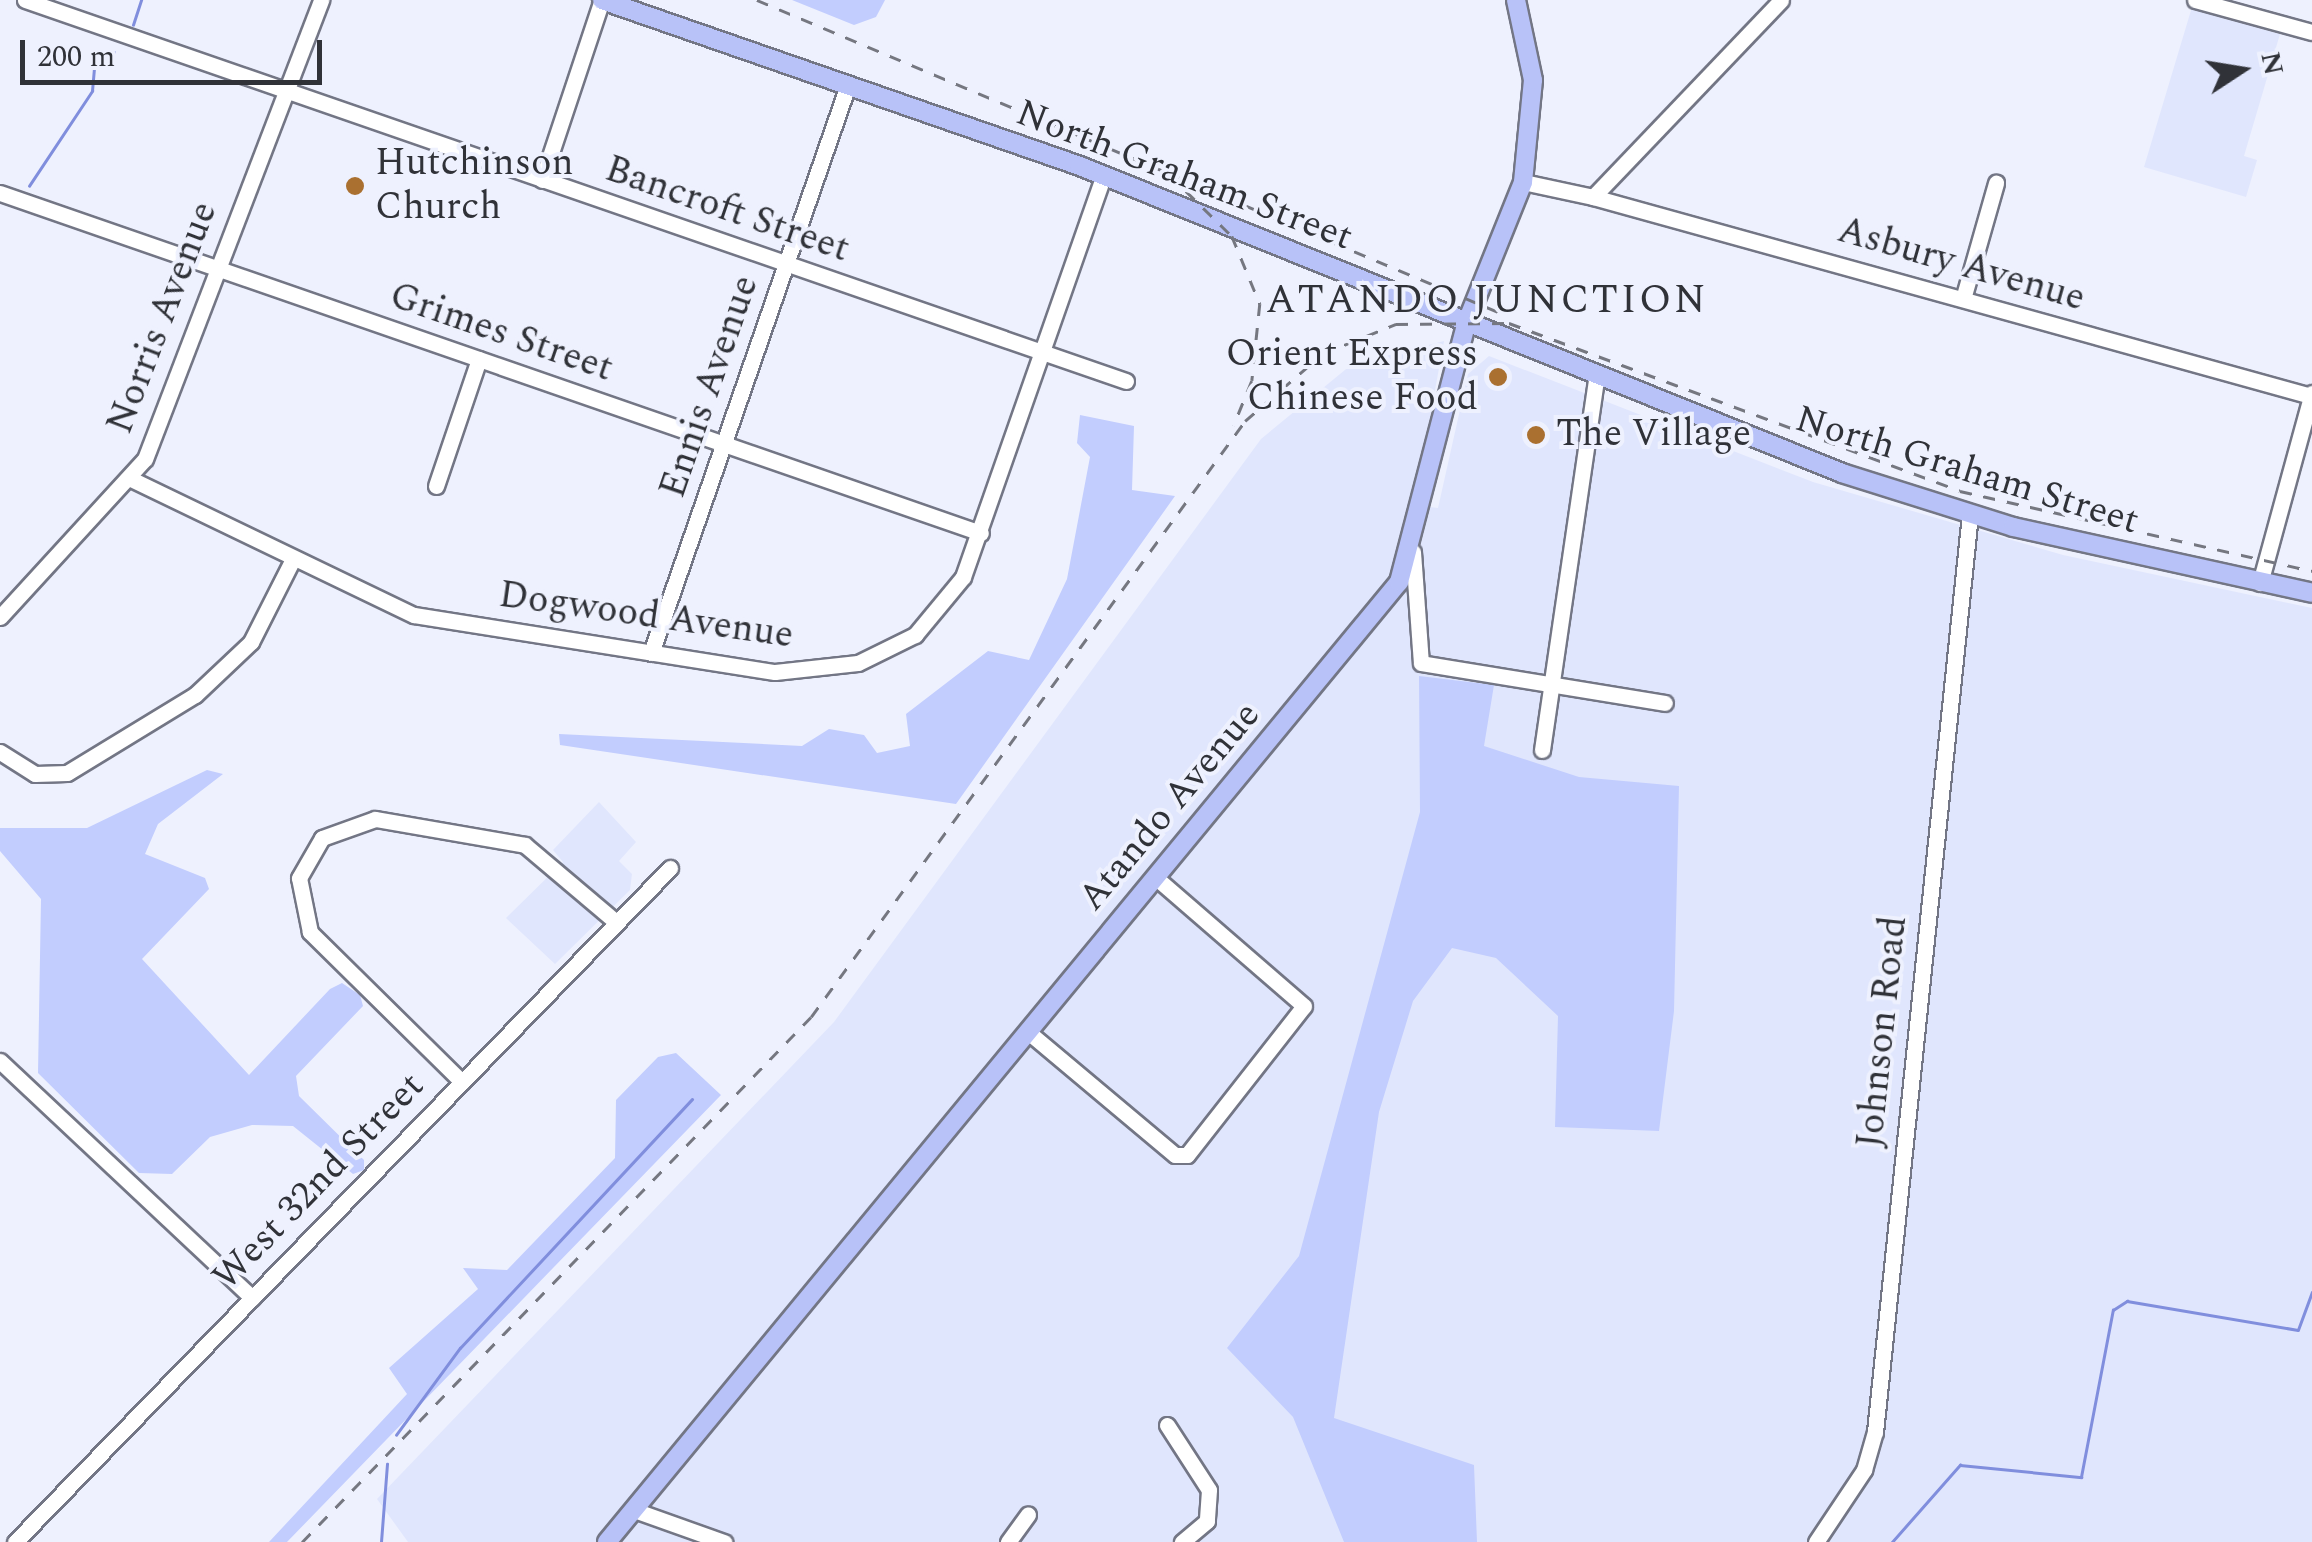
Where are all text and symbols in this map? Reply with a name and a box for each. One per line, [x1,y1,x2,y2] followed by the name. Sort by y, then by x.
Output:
[25,20,328,82] scale bar
[2192,20,2292,120] north arrow
[37,34,115,80] text: 200 m
[2248,48,2295,79] text: N
[1009,91,1359,261] street label: North Graham Street
[375,141,574,230] place label: Hutchinson Church
[599,147,855,273] street label: Bancroft Street
[344,175,366,197] marker: Hutchinson Church
[98,196,228,440] street label: Norris Avenue
[1832,208,2090,322] street label: Asbury Avenue
[651,270,769,504] street label: Ennis Avenue
[383,274,619,392] street label: Grimes Street
[1266,277,1708,325] district label: ATANDO JUNCTION
[1226,332,1478,422] place label: Orient Express Chinese Food
[1487,366,1509,388] marker: Orient Express Chinese Food
[1790,397,2144,545] street label: North Graham Street
[1556,412,1751,458] place label: The Village
[1525,424,1547,446] marker: The Village
[496,573,796,659] street label: Dogwood Avenue
[1070,693,1270,921] street label: Atando Avenue
[1848,914,1918,1150] street label: Johnson Road
[204,1064,434,1300] street label: West 32nd Street

